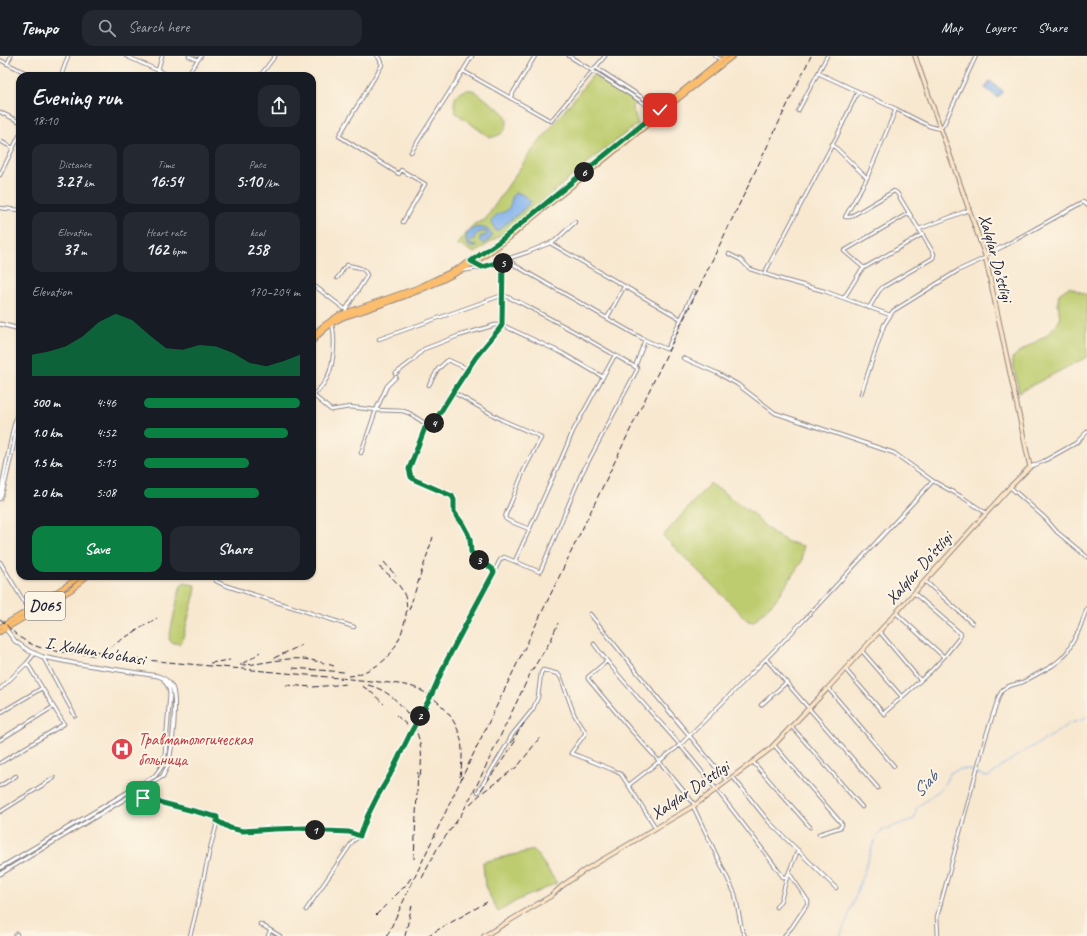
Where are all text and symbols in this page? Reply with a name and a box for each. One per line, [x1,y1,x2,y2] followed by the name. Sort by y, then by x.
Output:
[82,10,362,46] search box
[20,16,58,40] text: Tempo
[96,17,118,39] icon: search
[128,18,189,37] text: Search here
[941,19,963,36] text: Map
[985,19,1016,36] text: Layers
[1038,19,1067,36] text: Share
[32,84,122,112] text: Evening run
[258,85,300,127] button: share
[643,93,677,127] pin
[649,99,671,121] icon: check
[32,113,58,129] text: 18:10
[58,157,91,171] text: Distance
[158,157,174,171] text: Time
[249,157,266,171] text: Pace
[574,162,594,182] pin: 6
[581,165,587,179] text: 6
[55,171,81,192] text: 3.27
[149,171,183,192] text: 16:54
[236,171,262,192] text: 5:10
[81,176,95,190] text: km
[262,176,279,190] text: /km
[974,212,1018,306] street label: Xalqlar Do’stligi
[58,225,92,239] text: Elevation
[146,225,186,239] text: Heart rate
[250,225,265,239] text: kcal
[63,239,78,260] text: 37
[145,239,169,260] text: 162
[246,239,269,260] text: 258
[78,244,87,258] text: m
[169,244,187,258] text: bpm
[493,253,513,273] pin: 5
[501,256,505,270] text: 5
[32,284,72,300] text: Elevation
[249,284,300,300] text: 170–204 m
[32,395,60,411] text: 500 m
[96,395,116,411] text: 4:46
[424,413,444,433] pin: 4
[432,416,436,430] text: 4
[32,425,62,441] text: 1.0 km
[96,425,116,441] text: 4:52
[32,455,62,471] text: 1.5 km
[96,455,116,471] text: 5:15
[32,485,62,501] text: 2.0 km
[96,485,116,501] text: 5:08
[32,526,162,572] button: Save
[170,526,300,572] button: Share
[881,526,958,608] street label: Xalqlar Do’stligi
[469,550,489,570] pin: 3
[477,553,481,567] text: 3
[25,592,65,620] road number: D065
[43,632,148,670] street label: I. Xoldun ko'chasi
[410,706,430,726] pin: 2
[418,709,422,723] text: 2
[138,729,254,770] place label: Травматологическая больница
[109,736,135,762] hospital icon: Травматологическая больница
[647,755,735,824] street label: Xalqlar Do’stligi
[908,765,944,802] water label: Siab
[126,781,160,815] pin
[132,787,154,809] icon: arrive
[305,820,325,840] pin: 1
[313,823,317,837] text: 1

